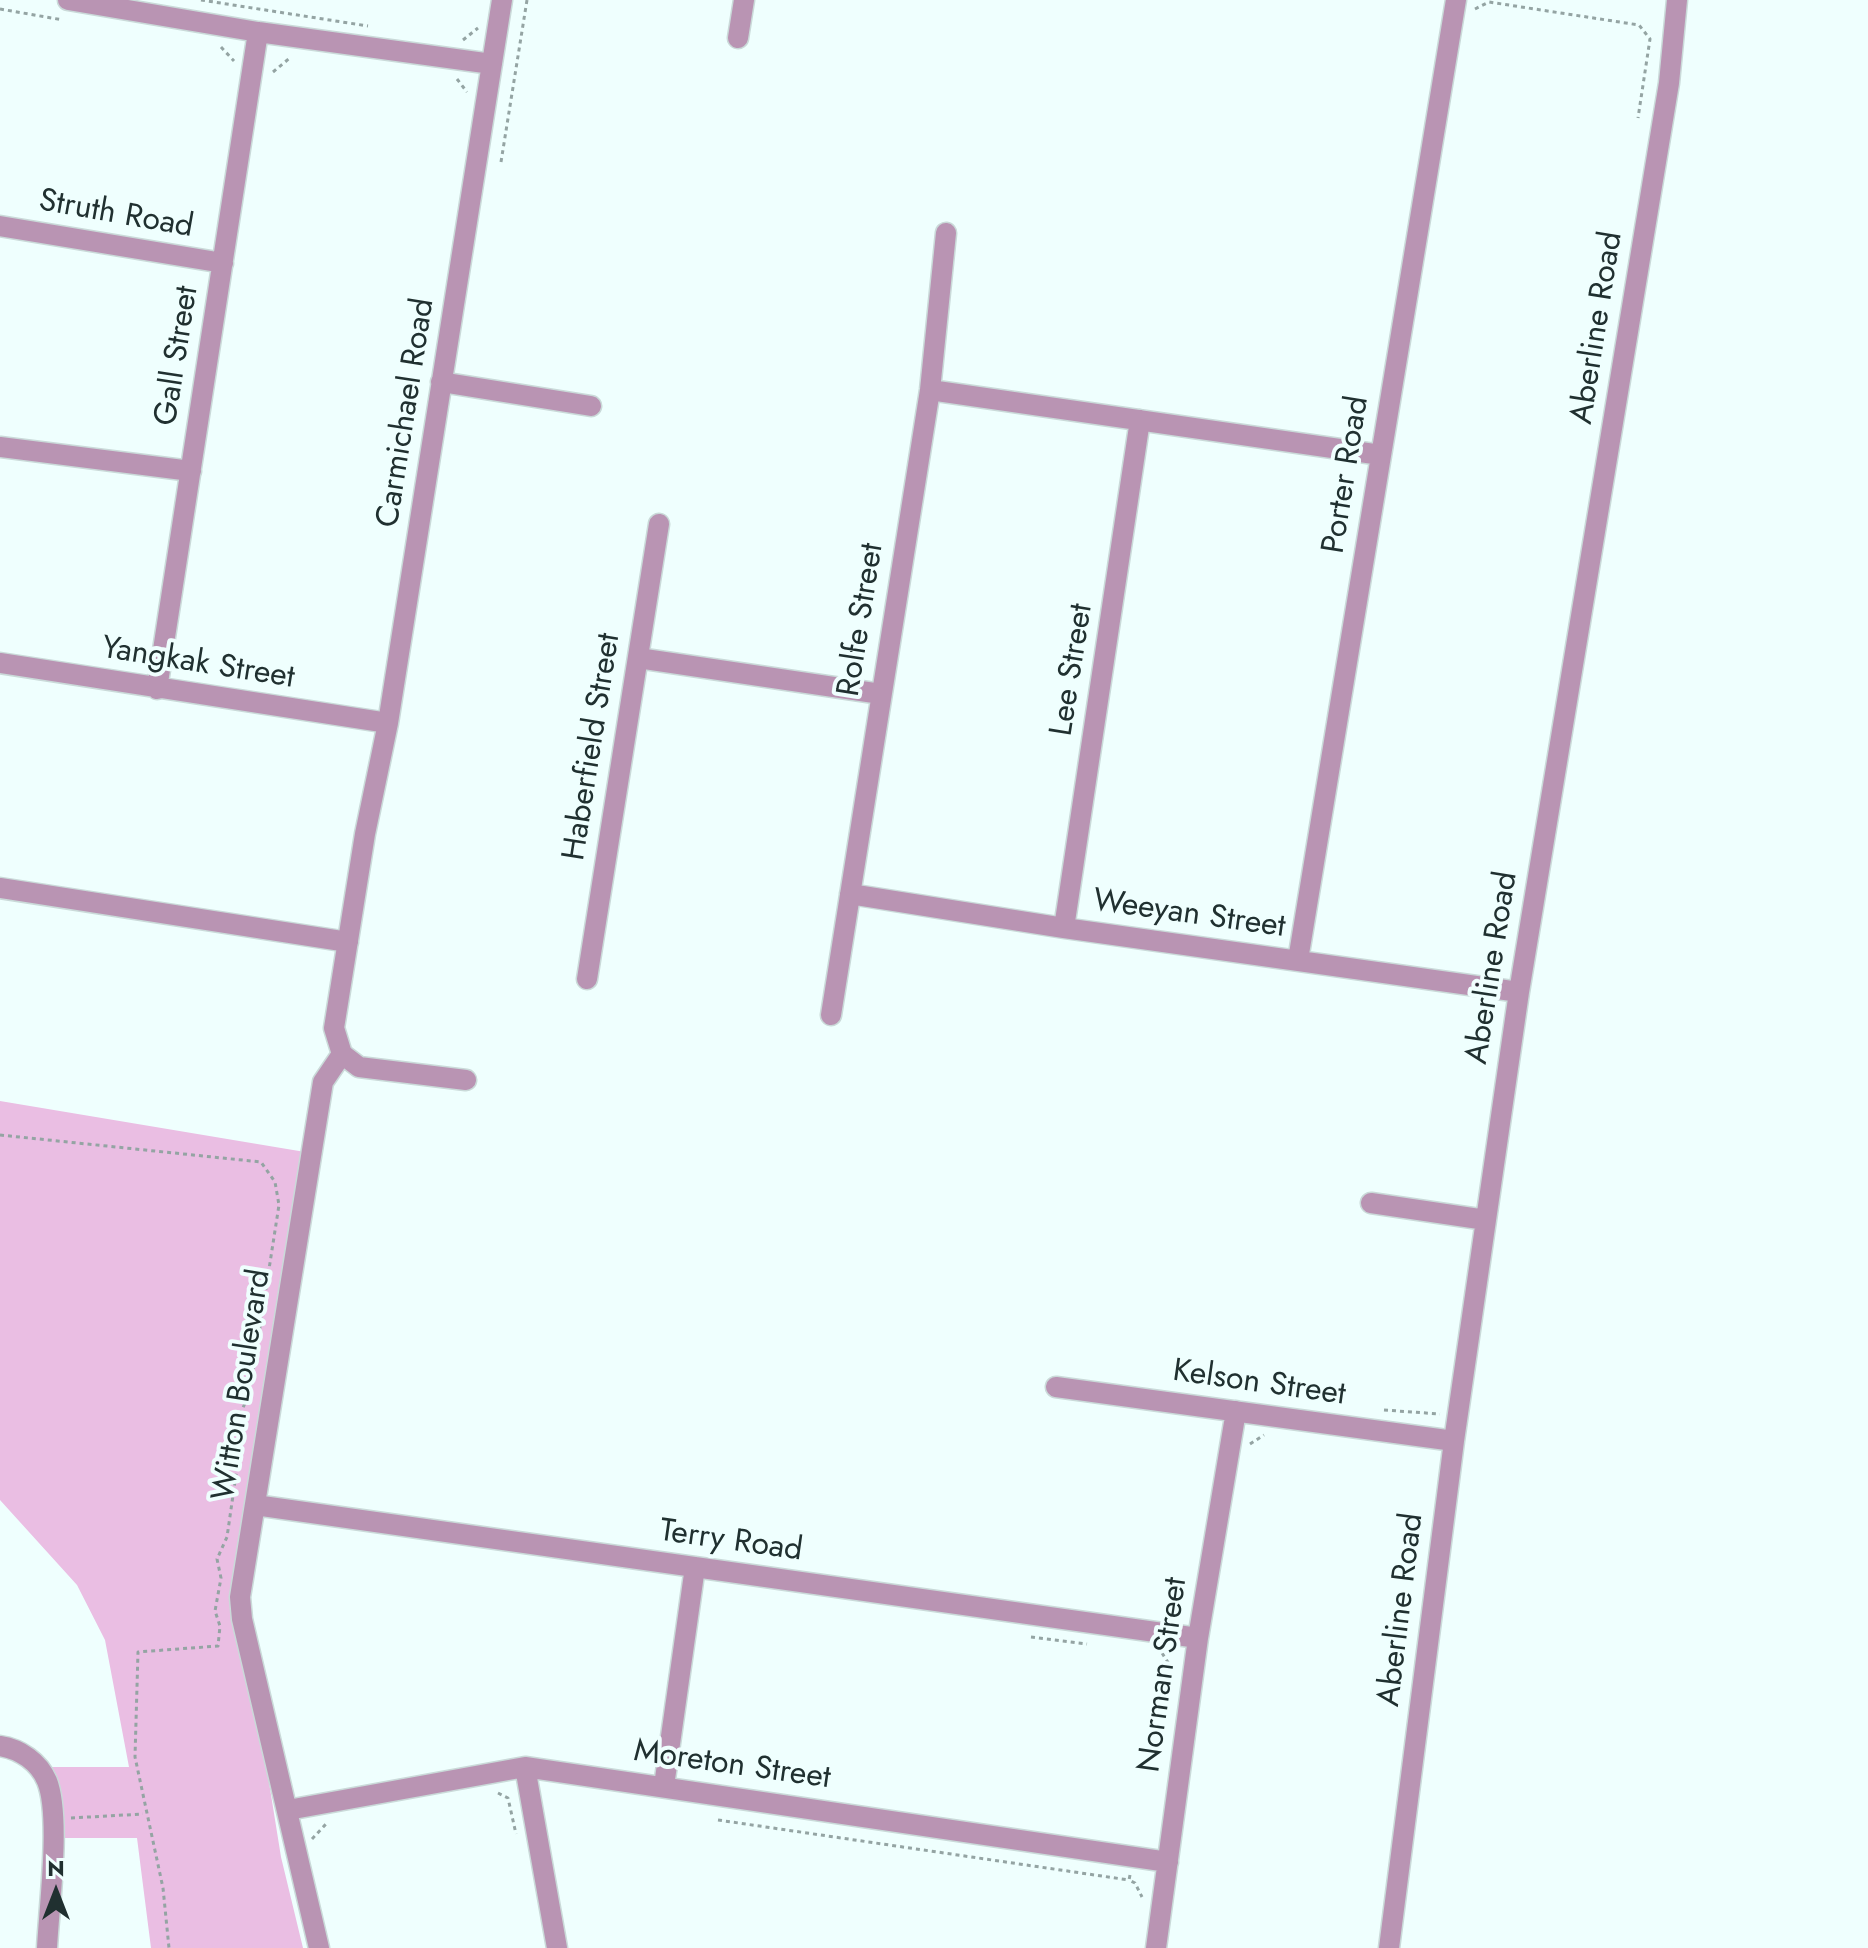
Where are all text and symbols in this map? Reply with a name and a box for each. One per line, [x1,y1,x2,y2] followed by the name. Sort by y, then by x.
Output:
[36,183,196,247] street label: Struth Road
[1564,229,1632,427] street label: Aberline Road
[148,283,208,429] street label: Gall Street
[370,296,444,530] street label: Carmichael Road
[1316,394,1378,556] street label: Porter Road
[831,541,893,699] street label: Rolfe Street
[1044,601,1102,739] street label: Lee Street
[99,630,297,698] street label: Yangkak Street
[556,631,630,863] street label: Haberfield Street
[1459,869,1527,1067] street label: Aberline Road
[1090,882,1288,948] street label: Weeyan Street
[206,1267,280,1503] street label: Witton Boulevard
[1170,1353,1348,1415] street label: Kelson Street
[1371,1511,1433,1709] street label: Aberline Road
[657,1513,805,1571] street label: Terry Road
[1131,1575,1197,1775] street label: Norman Street
[631,1733,833,1799] street label: Moreton Street
[16,1852,96,1932] north arrow
[47,1852,65,1884] text: N

